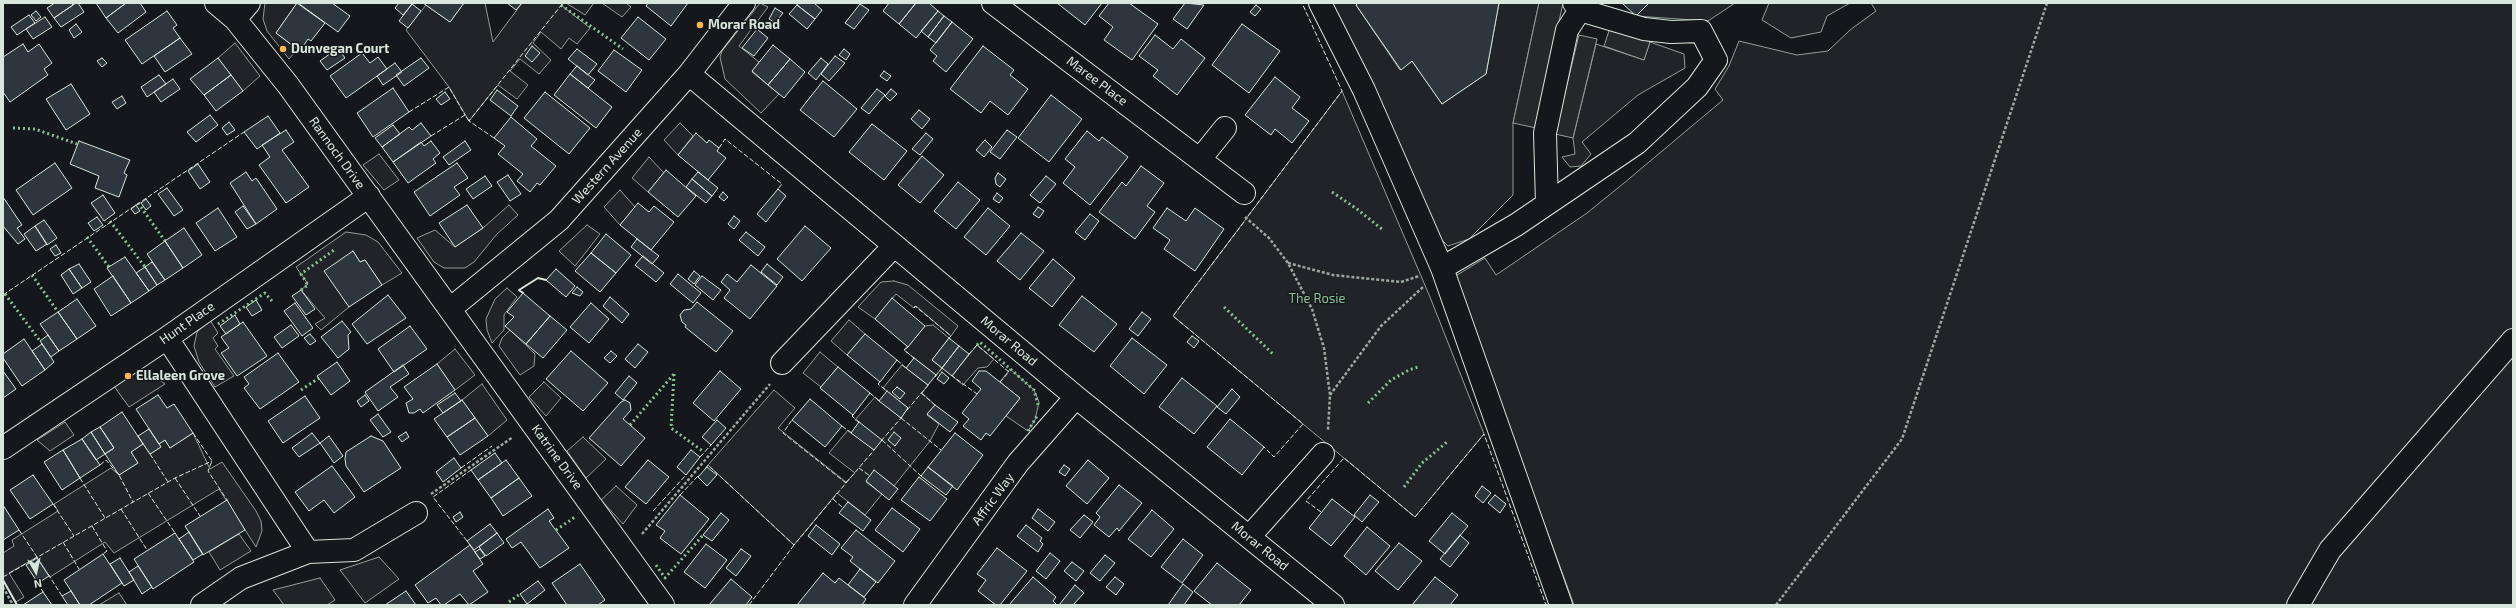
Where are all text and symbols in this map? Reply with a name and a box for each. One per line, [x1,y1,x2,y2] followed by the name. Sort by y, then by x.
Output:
[708,17,780,33] place label: Morar Road
[695,20,705,30] marker: Morar Road
[291,41,389,57] place label: Dunvegan Court
[278,44,288,54] marker: Dunvegan Court
[1063,53,1131,109] street label: Maree Place
[306,114,368,192] street label: Rannoch Drive
[569,125,645,207] street label: Western Avenue
[1288,291,1346,307] park label: The Rosie
[157,298,217,348] street label: Hunt Place
[977,313,1041,369] street label: Morar Road
[136,368,225,384] place label: Ellaleen Grove
[123,371,133,381] marker: Ellaleen Grove
[528,421,586,493] street label: Katrine Drive
[969,470,1017,528] street label: Affric Way
[1228,518,1292,574] street label: Morar Road
[16,552,56,592] north arrow
[33,577,43,591] text: N

